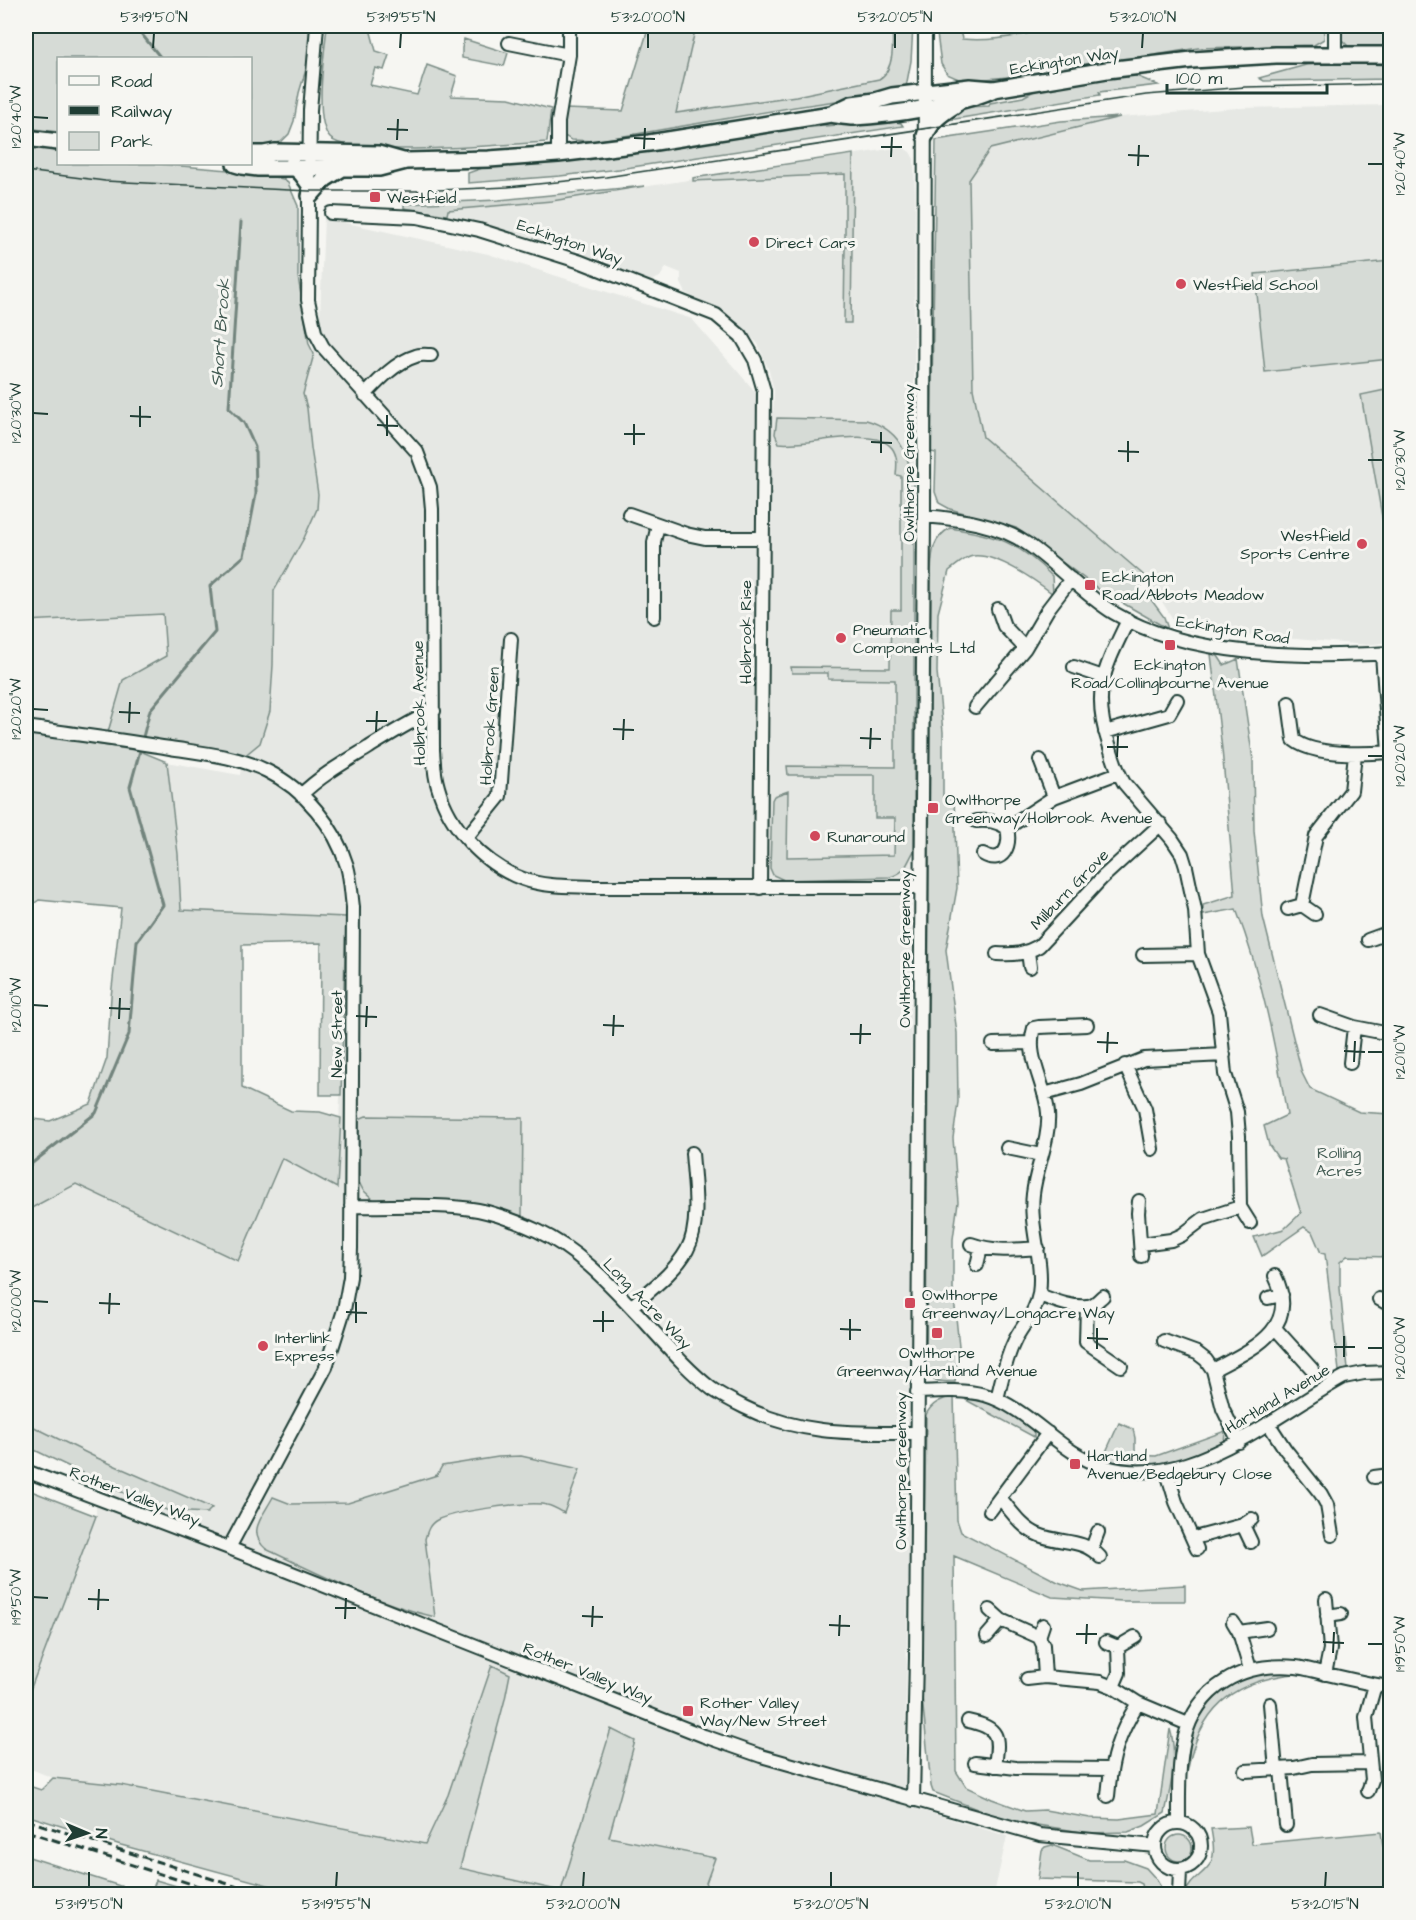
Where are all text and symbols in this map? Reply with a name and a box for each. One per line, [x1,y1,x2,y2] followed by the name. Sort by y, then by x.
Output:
[120,7,188,28] text: 53°19'50"N
[367,7,435,28] text: 53°19'55"N
[611,7,685,28] text: 53°20'00"N
[857,7,933,28] text: 53°20'05"N
[1110,7,1176,28] text: 53°20'10"N
[1008,41,1121,81] street label: Eckington Way
[57,57,252,165] legend
[1167,57,1328,95] scale bar
[1176,66,1222,91] text: 100 m
[111,69,152,94] text: Road
[6,85,27,149] text: 1°20'40"W
[111,99,172,125] text: Railway
[111,129,153,154] text: Park
[1390,132,1411,196] text: 1°20'40"W
[387,187,457,209] place label: Westfield
[368,190,382,204] marker: Westfield
[514,214,625,271] street label: Eckington Way
[766,232,856,254] place label: Direct Cars
[747,235,761,249] marker: Direct Cars
[1193,274,1318,296] place label: Westfield School
[204,277,237,388] water label: Short Brook
[1174,277,1188,291] marker: Westfield School
[6,383,27,443] text: 1°20'30"W
[898,384,921,542] street label: Owlthorpe Greenway
[1390,430,1411,490] text: 1°20'30"W
[1240,525,1350,565] place label: Westfield Sports Centre
[1355,537,1369,551] marker: Westfield Sports Centre
[1102,566,1264,606] place label: Eckington Road/Abbots Meadow
[1083,578,1097,592] marker: Eckington Road/Abbots Meadow
[735,580,757,684] street label: Holbrook Rise
[1174,610,1291,651] street label: Eckington Road
[853,619,975,659] place label: Pneumatic Components Ltd
[834,631,848,645] marker: Pneumatic Components Ltd
[1163,638,1177,652] marker: Eckington Road/Collingbourne Avenue
[407,640,431,766] street label: Holbrook Avenue
[1071,654,1269,695] place label: Eckington Road/Collingbourne Avenue
[475,666,505,786] street label: Holbrook Green
[6,678,27,740] text: 1°20'20"W
[1390,725,1411,787] text: 1°20'20"W
[945,789,1153,830] place label: Owlthorpe Greenway/Holbrook Avenue
[926,801,940,815] marker: Owlthorpe Greenway/Holbrook Avenue
[827,826,905,848] place label: Runaround
[808,829,822,843] marker: Runaround
[1026,844,1114,935] street label: Milburn Grove
[894,870,917,1028] street label: Owlthorpe Greenway
[6,978,27,1032] text: 1°20'10"W
[326,990,348,1078] street label: New Street
[1390,1025,1411,1079] text: 1°20'10"W
[1316,1142,1362,1182] park label: Rolling Acres
[597,1253,697,1355] street label: Long Acre Way
[6,1270,27,1332] text: 1°20'00"W
[922,1284,1115,1325] place label: Owlthorpe Greenway/Longacre Way
[903,1296,917,1310] marker: Owlthorpe Greenway/Longacre Way
[1390,1317,1411,1379] text: 1°20'00"W
[930,1326,944,1340] marker: Owlthorpe Greenway/Hartland Avenue
[275,1327,334,1367] place label: Interlink Express
[256,1339,270,1353] marker: Interlink Express
[837,1342,1038,1383] place label: Owlthorpe Greenway/Hartland Avenue
[1221,1359,1334,1439] street label: Hartland Avenue
[890,1392,913,1550] street label: Owlthorpe Greenway
[1087,1445,1272,1486] place label: Hartland Avenue/Bedgebury Close
[1068,1457,1082,1471] marker: Hartland Avenue/Bedgebury Close
[66,1461,203,1532] street label: Rother Valley Way
[6,1569,27,1625] text: 1°19'50"W
[1390,1616,1411,1672] text: 1°19'50"W
[519,1637,656,1710] street label: Rother Valley Way
[700,1692,827,1733] place label: Rother Valley Way/New Street
[681,1704,695,1718] marker: Rother Valley Way/New Street
[57,1803,117,1863] north arrow
[90,1828,112,1839] text: N
[55,1894,123,1915] text: 53°19'50"N
[302,1894,370,1915] text: 53°19'55"N
[546,1894,620,1915] text: 53°20'00"N
[793,1894,869,1915] text: 53°20'05"N
[1045,1894,1111,1915] text: 53°20'10"N
[1291,1894,1359,1915] text: 53°20'15"N

